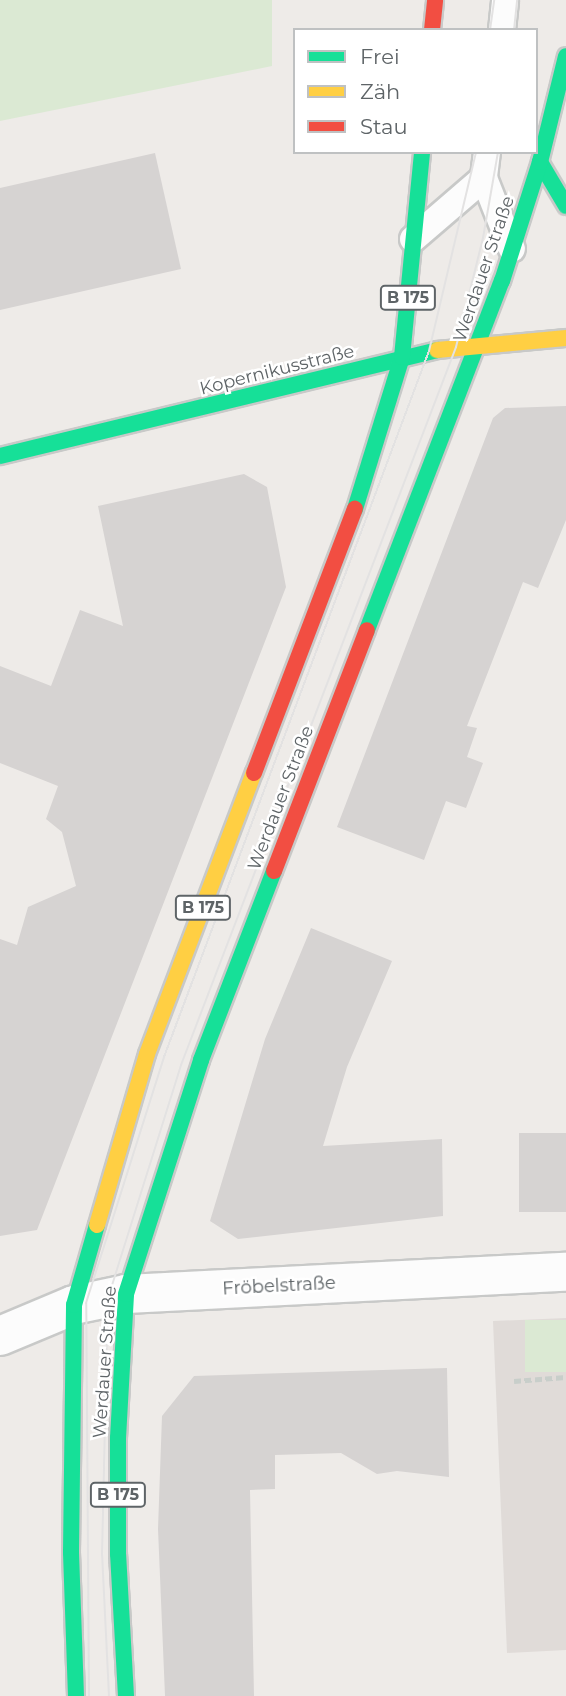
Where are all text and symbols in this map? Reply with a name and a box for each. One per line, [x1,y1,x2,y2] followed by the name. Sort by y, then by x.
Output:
[293,28,538,154] legend
[360,44,400,69] text: Frei
[360,79,400,104] text: Zäh
[360,114,408,139] text: Stau
[449,193,519,345] street label: Werdauer Straße
[378,286,438,310] road number: B 175
[198,340,356,400] street label: Kopernikusstraße
[244,723,318,873] street label: Werdauer Straße
[173,896,233,920] road number: B 175
[222,1272,336,1300] street label: Fröbelstraße
[89,1285,121,1439] street label: Werdauer Straße
[88,1483,148,1508] road number: B 175

